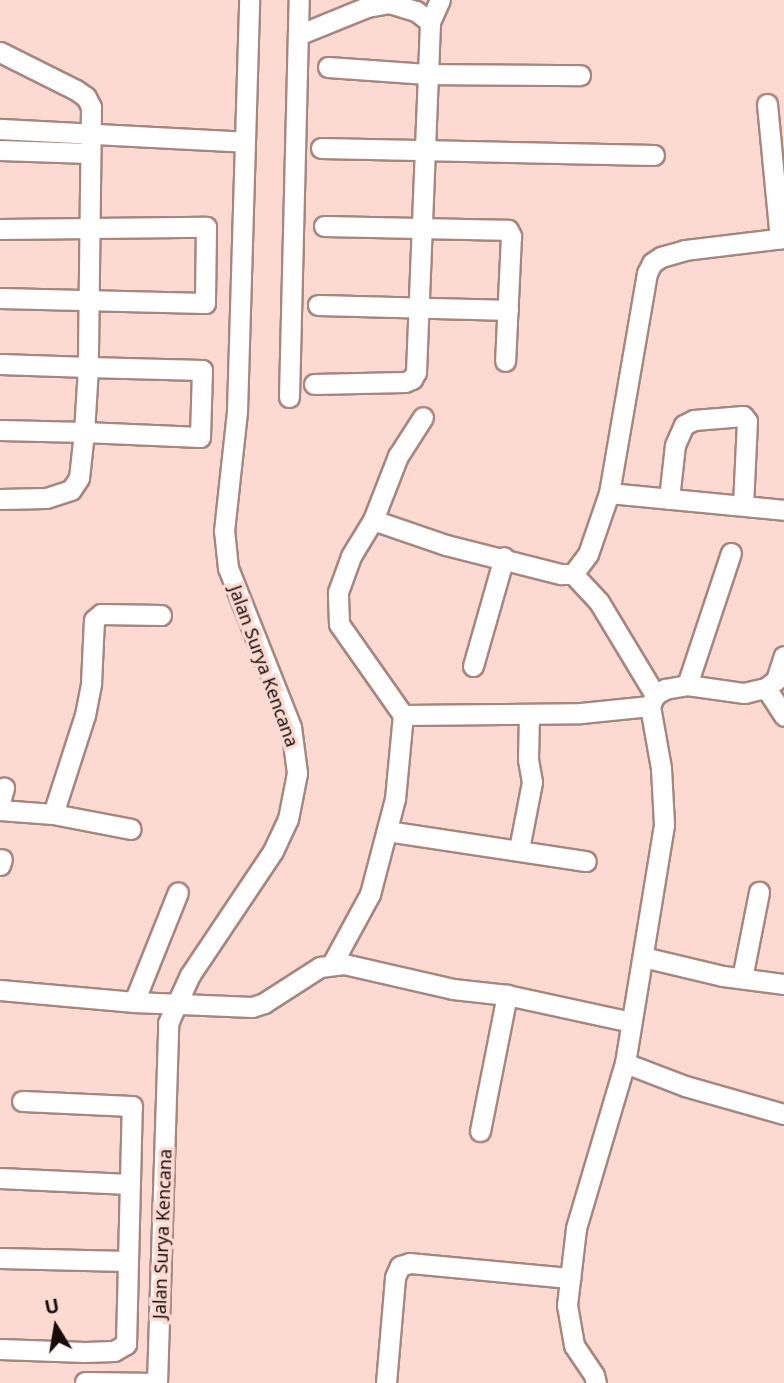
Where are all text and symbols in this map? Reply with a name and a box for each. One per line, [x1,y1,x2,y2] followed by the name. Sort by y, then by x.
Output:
[225,582,303,750] street label: Jalan Surya Kencana
[148,1149,176,1319] street label: Jalan Surya Kencana
[21,1292,91,1362] north arrow
[42,1292,62,1321] text: U

